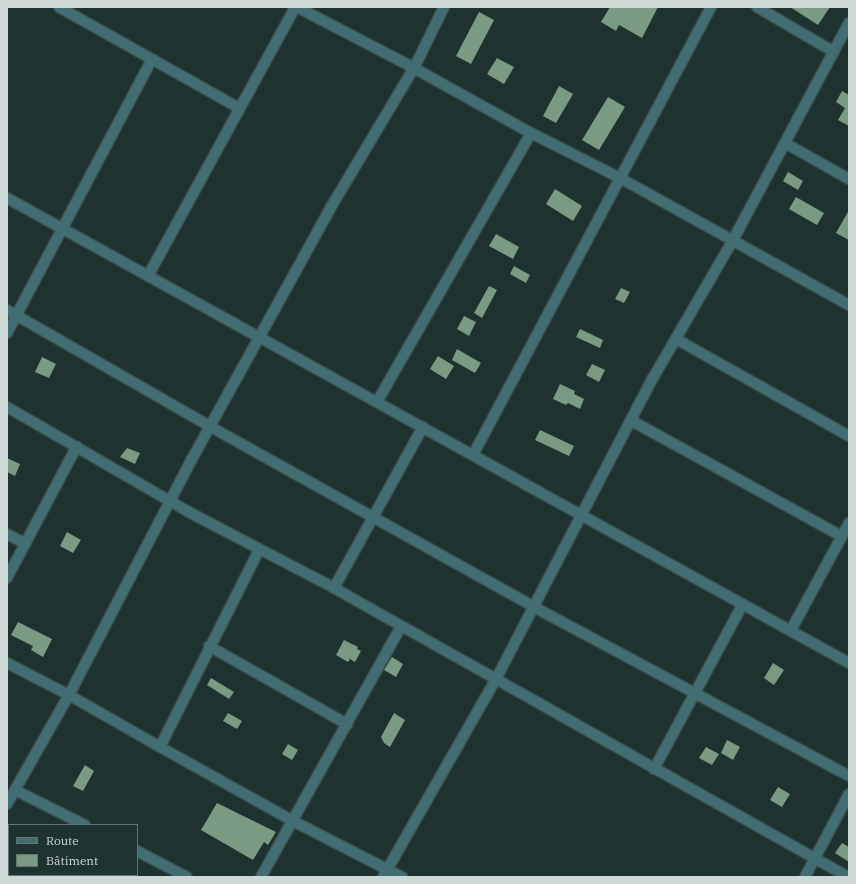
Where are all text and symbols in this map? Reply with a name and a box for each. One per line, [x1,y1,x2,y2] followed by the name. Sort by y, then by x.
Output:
[8,824,138,876] legend
[46,833,79,848] text: Route
[46,853,98,868] text: Bâtiment

